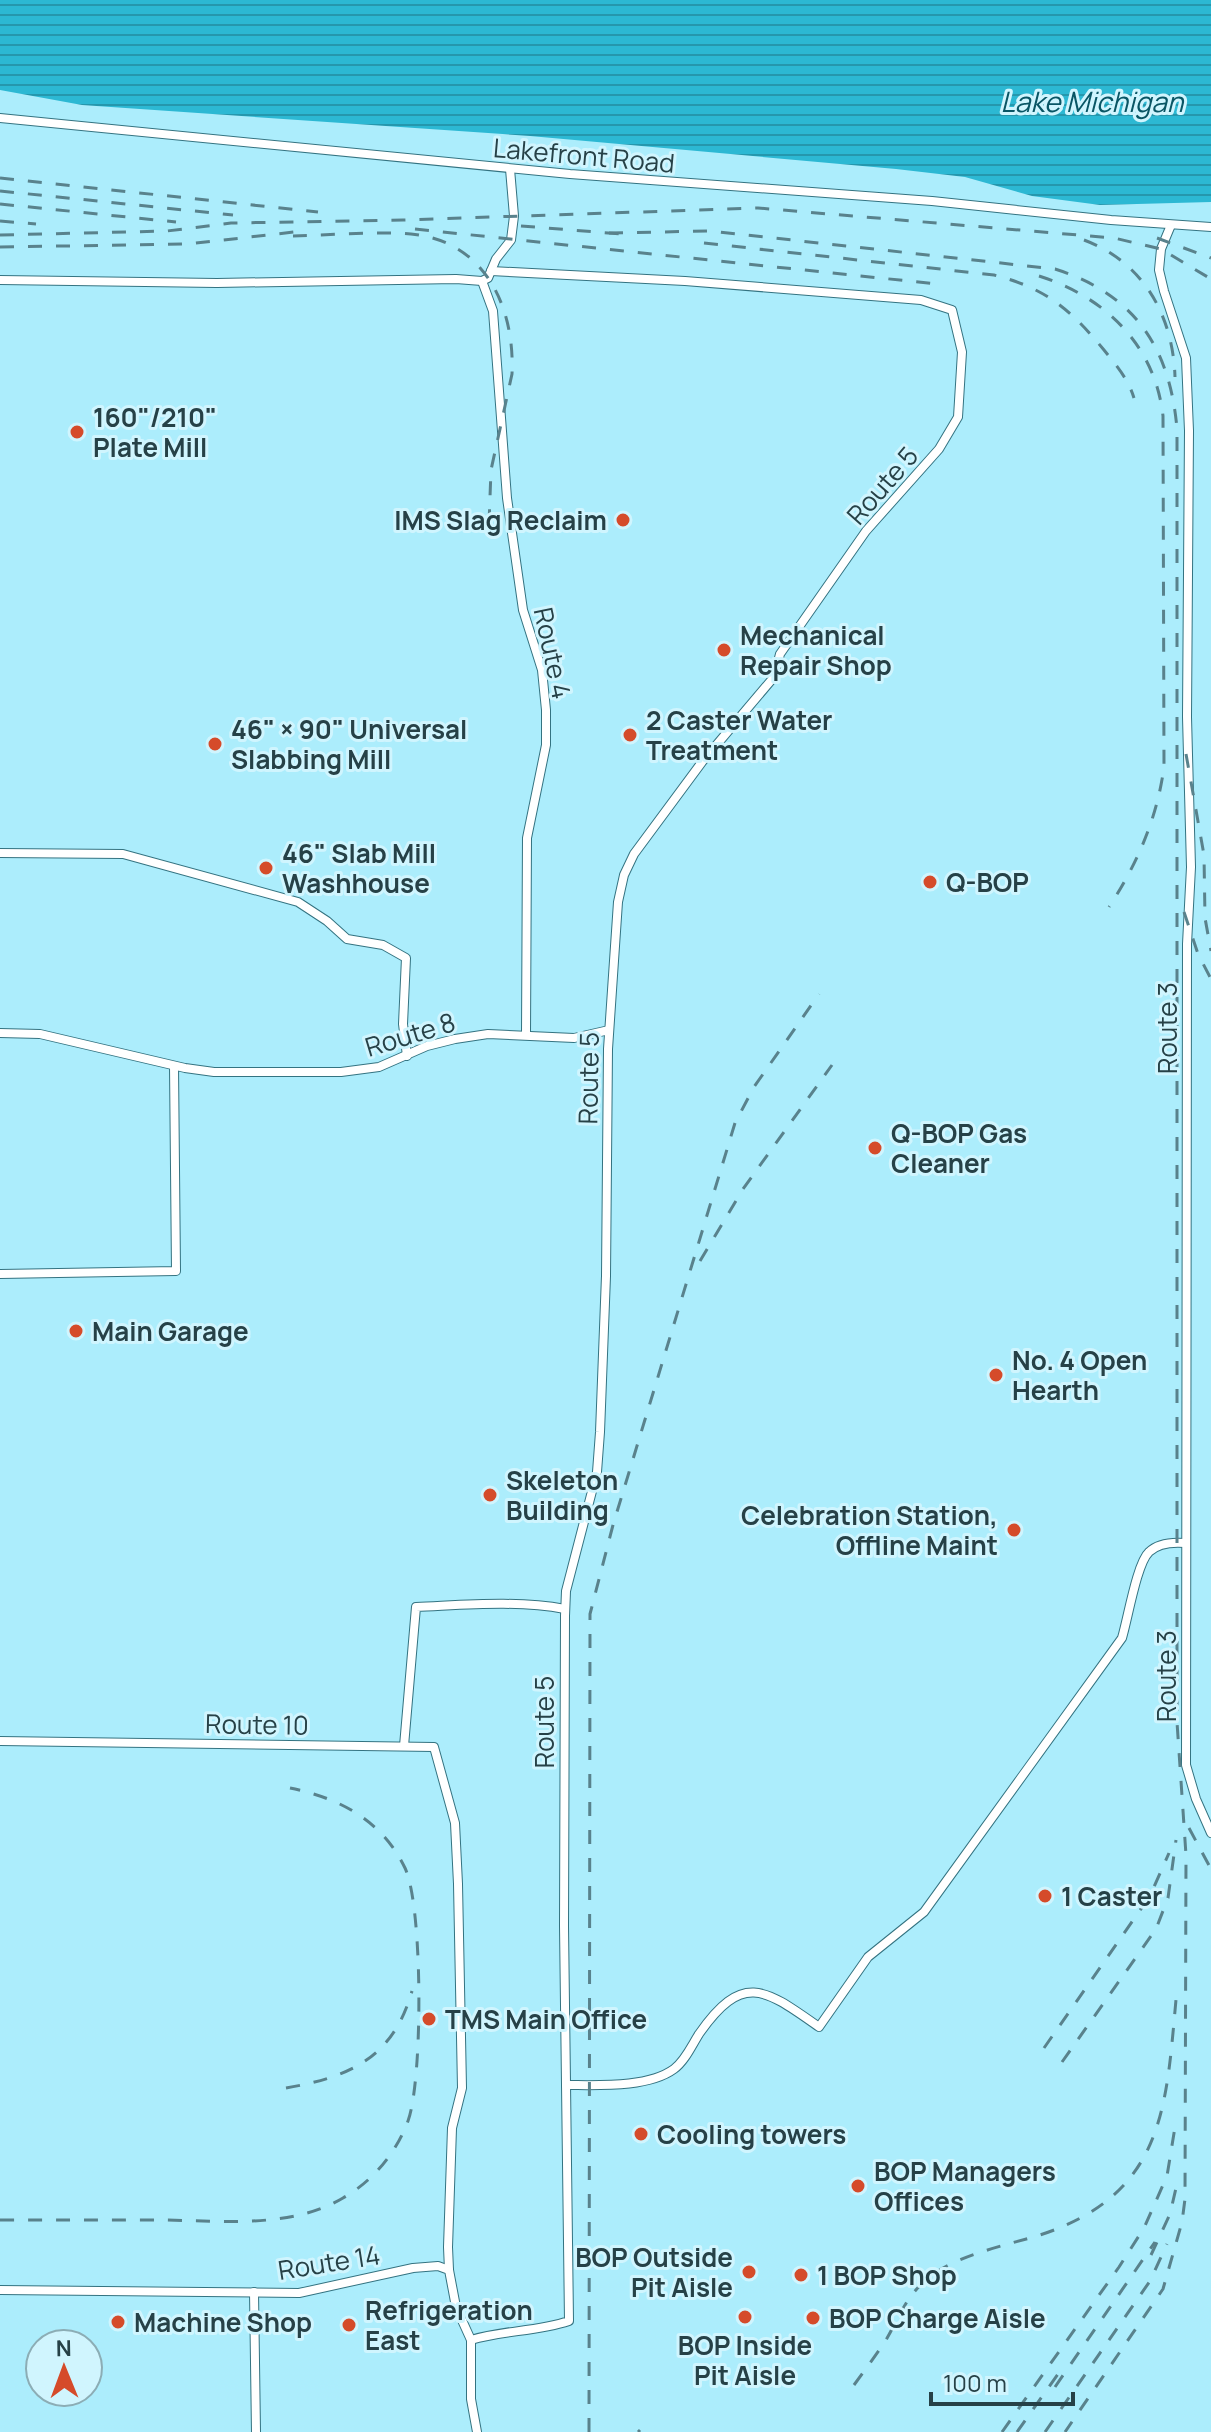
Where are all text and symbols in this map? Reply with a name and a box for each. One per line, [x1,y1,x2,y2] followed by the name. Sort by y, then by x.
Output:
[1001,82,1185,120] water label: Lake Michigan
[492,129,676,181] street label: Lakefront Road
[93,399,217,465] place label: 160"/210" Plate Mill
[68,423,86,441] marker: 160"/210" Plate Mill
[838,438,926,532] street label: Route 5
[394,502,607,538] place label: IMS Slag Reclaim
[614,511,632,529] marker: IMS Slag Reclaim
[526,604,580,702] street label: Route 4
[740,617,892,683] place label: Mechanical Repair Shop
[715,641,733,659] marker: Mechanical Repair Shop
[646,702,832,768] place label: 2 Caster Water Treatment
[231,711,467,777] place label: 46" × 90" Universal Slabbing Mill
[621,726,639,744] marker: 2 Caster Water Treatment
[206,735,224,753] marker: 46" × 90" Universal Slabbing Mill
[282,835,436,901] place label: 46" Slab Mill Washhouse
[257,859,275,877] marker: 46" Slab Mill Washhouse
[946,864,1029,900] place label: Q-BOP
[921,873,939,891] marker: Q-BOP
[1149,982,1185,1074] street label: Route 3
[360,1003,460,1065] street label: Route 8
[569,1031,607,1125] street label: Route 5
[891,1115,1027,1181] place label: Q-BOP Gas Cleaner
[866,1139,884,1157] marker: Q-BOP Gas Cleaner
[92,1313,249,1349] place label: Main Garage
[67,1322,85,1340] marker: Main Garage
[1012,1342,1147,1408] place label: No. 4 Open Hearth
[987,1366,1005,1384] marker: No. 4 Open Hearth
[506,1462,618,1528] place label: Skeleton Building
[481,1486,499,1504] marker: Skeleton Building
[741,1497,998,1563] place label: Celebration Station, Offline Maint
[1005,1521,1023,1539] marker: Celebration Station, Offline Maint
[1148,1630,1184,1722] street label: Route 3
[526,1676,562,1768] street label: Route 5
[205,1705,309,1743] street label: Route 10
[1061,1878,1162,1914] place label: 1 Caster
[1036,1887,1054,1905] marker: 1 Caster
[445,2001,647,2037] place label: TMS Main Office
[420,2010,438,2028] marker: TMS Main Office
[657,2116,846,2152] place label: Cooling towers
[632,2125,650,2143] marker: Cooling towers
[874,2153,1056,2219] place label: BOP Managers Offices
[849,2177,867,2195] marker: BOP Managers Offices
[275,2236,383,2288] street label: Route 14
[575,2239,733,2305] place label: BOP Outside Pit Aisle
[817,2257,957,2293] place label: 1 BOP Shop
[740,2263,758,2281] marker: BOP Outside Pit Aisle
[792,2266,810,2284] marker: 1 BOP Shop
[365,2292,533,2358] place label: Refrigeration East
[829,2300,1046,2336] place label: BOP Charge Aisle
[134,2304,312,2340] place label: Machine Shop
[736,2308,754,2326] marker: BOP Inside Pit Aisle
[804,2309,822,2327] marker: BOP Charge Aisle
[109,2313,127,2331] marker: Machine Shop
[340,2316,358,2334] marker: Refrigeration East
[678,2327,812,2393] place label: BOP Inside Pit Aisle
[24,2328,104,2408] north arrow
[55,2333,72,2363] text: N
[931,2356,1073,2406] scale bar
[943,2366,1007,2399] text: 100 m

